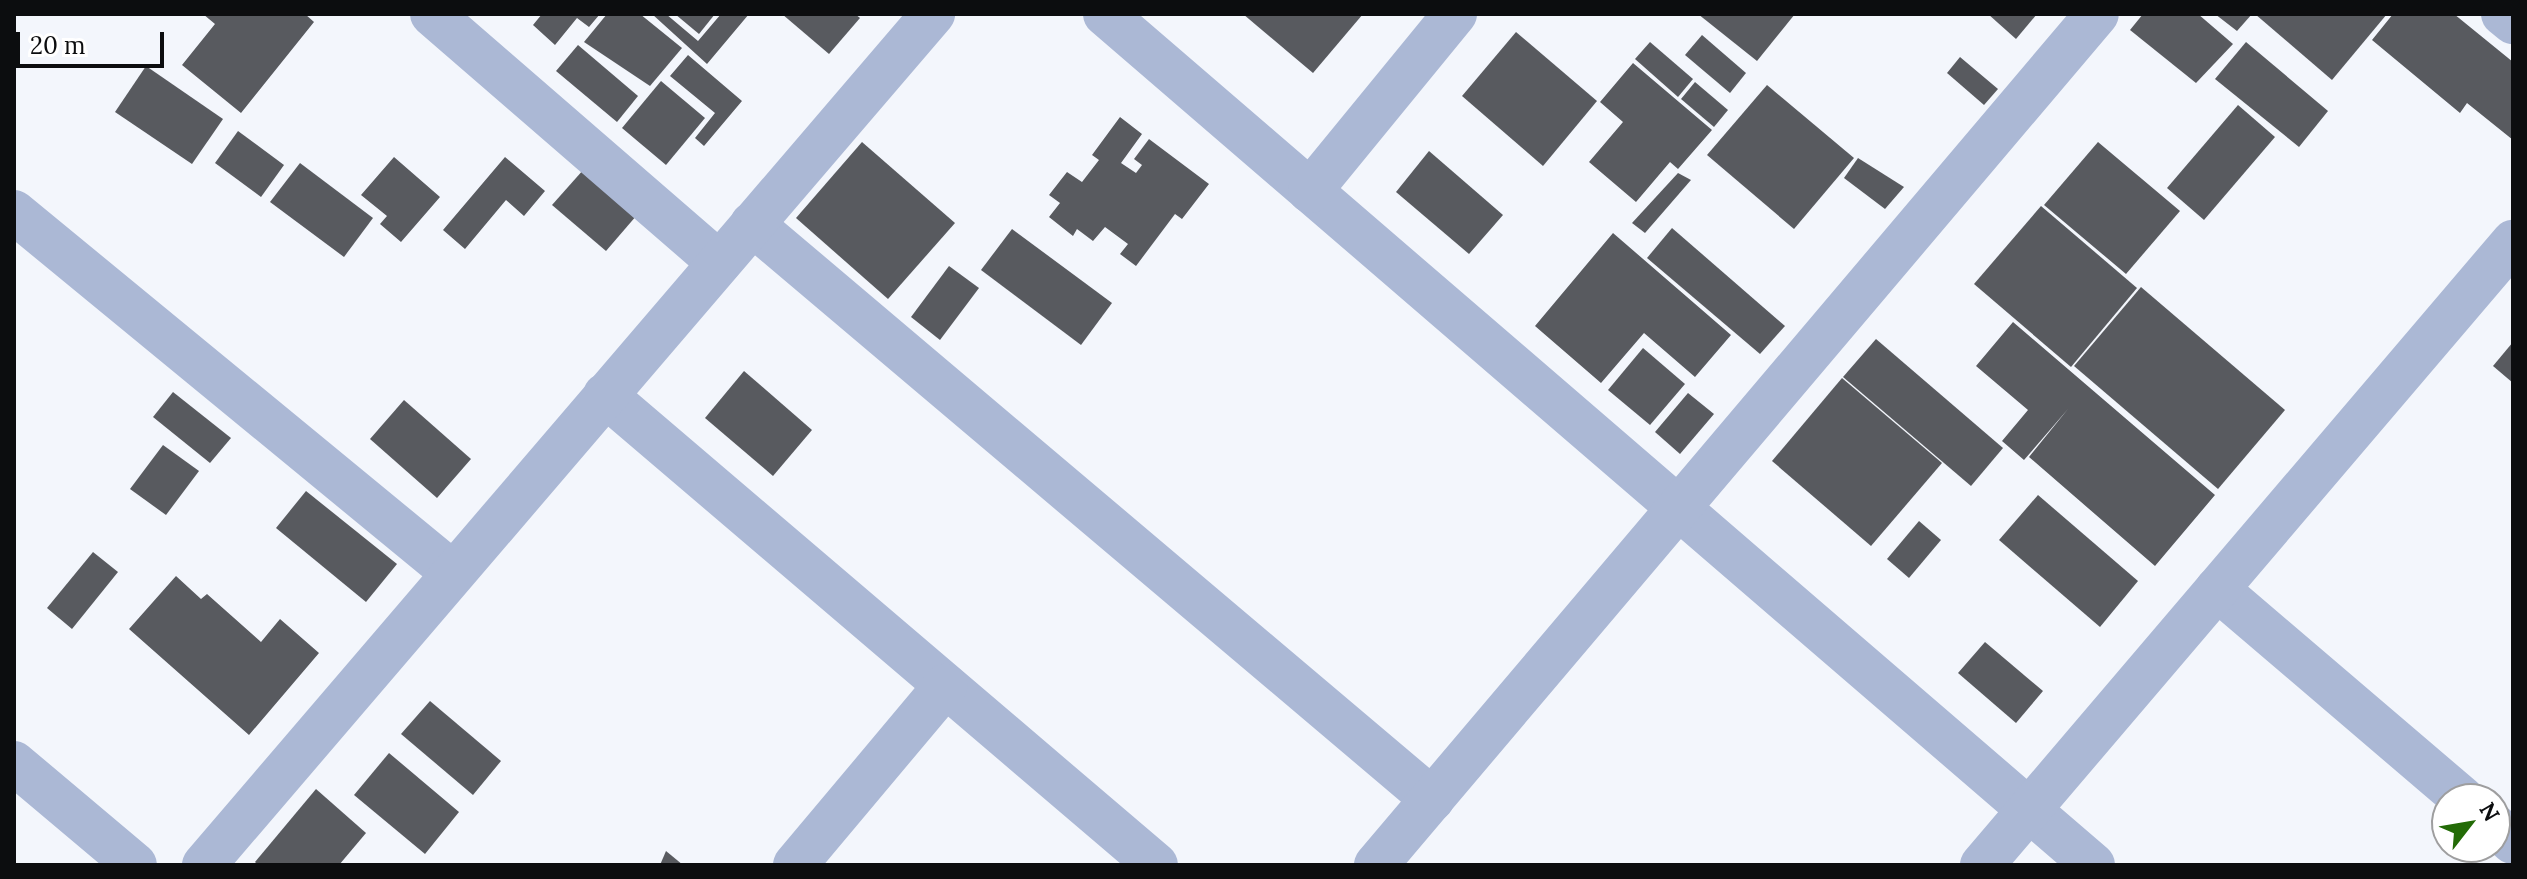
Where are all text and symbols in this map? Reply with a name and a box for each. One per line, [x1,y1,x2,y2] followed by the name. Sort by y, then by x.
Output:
[20,16,168,66] scale bar
[30,30,86,61] text: 20 m
[2431,783,2511,863] north arrow
[2473,797,2506,826] text: N

